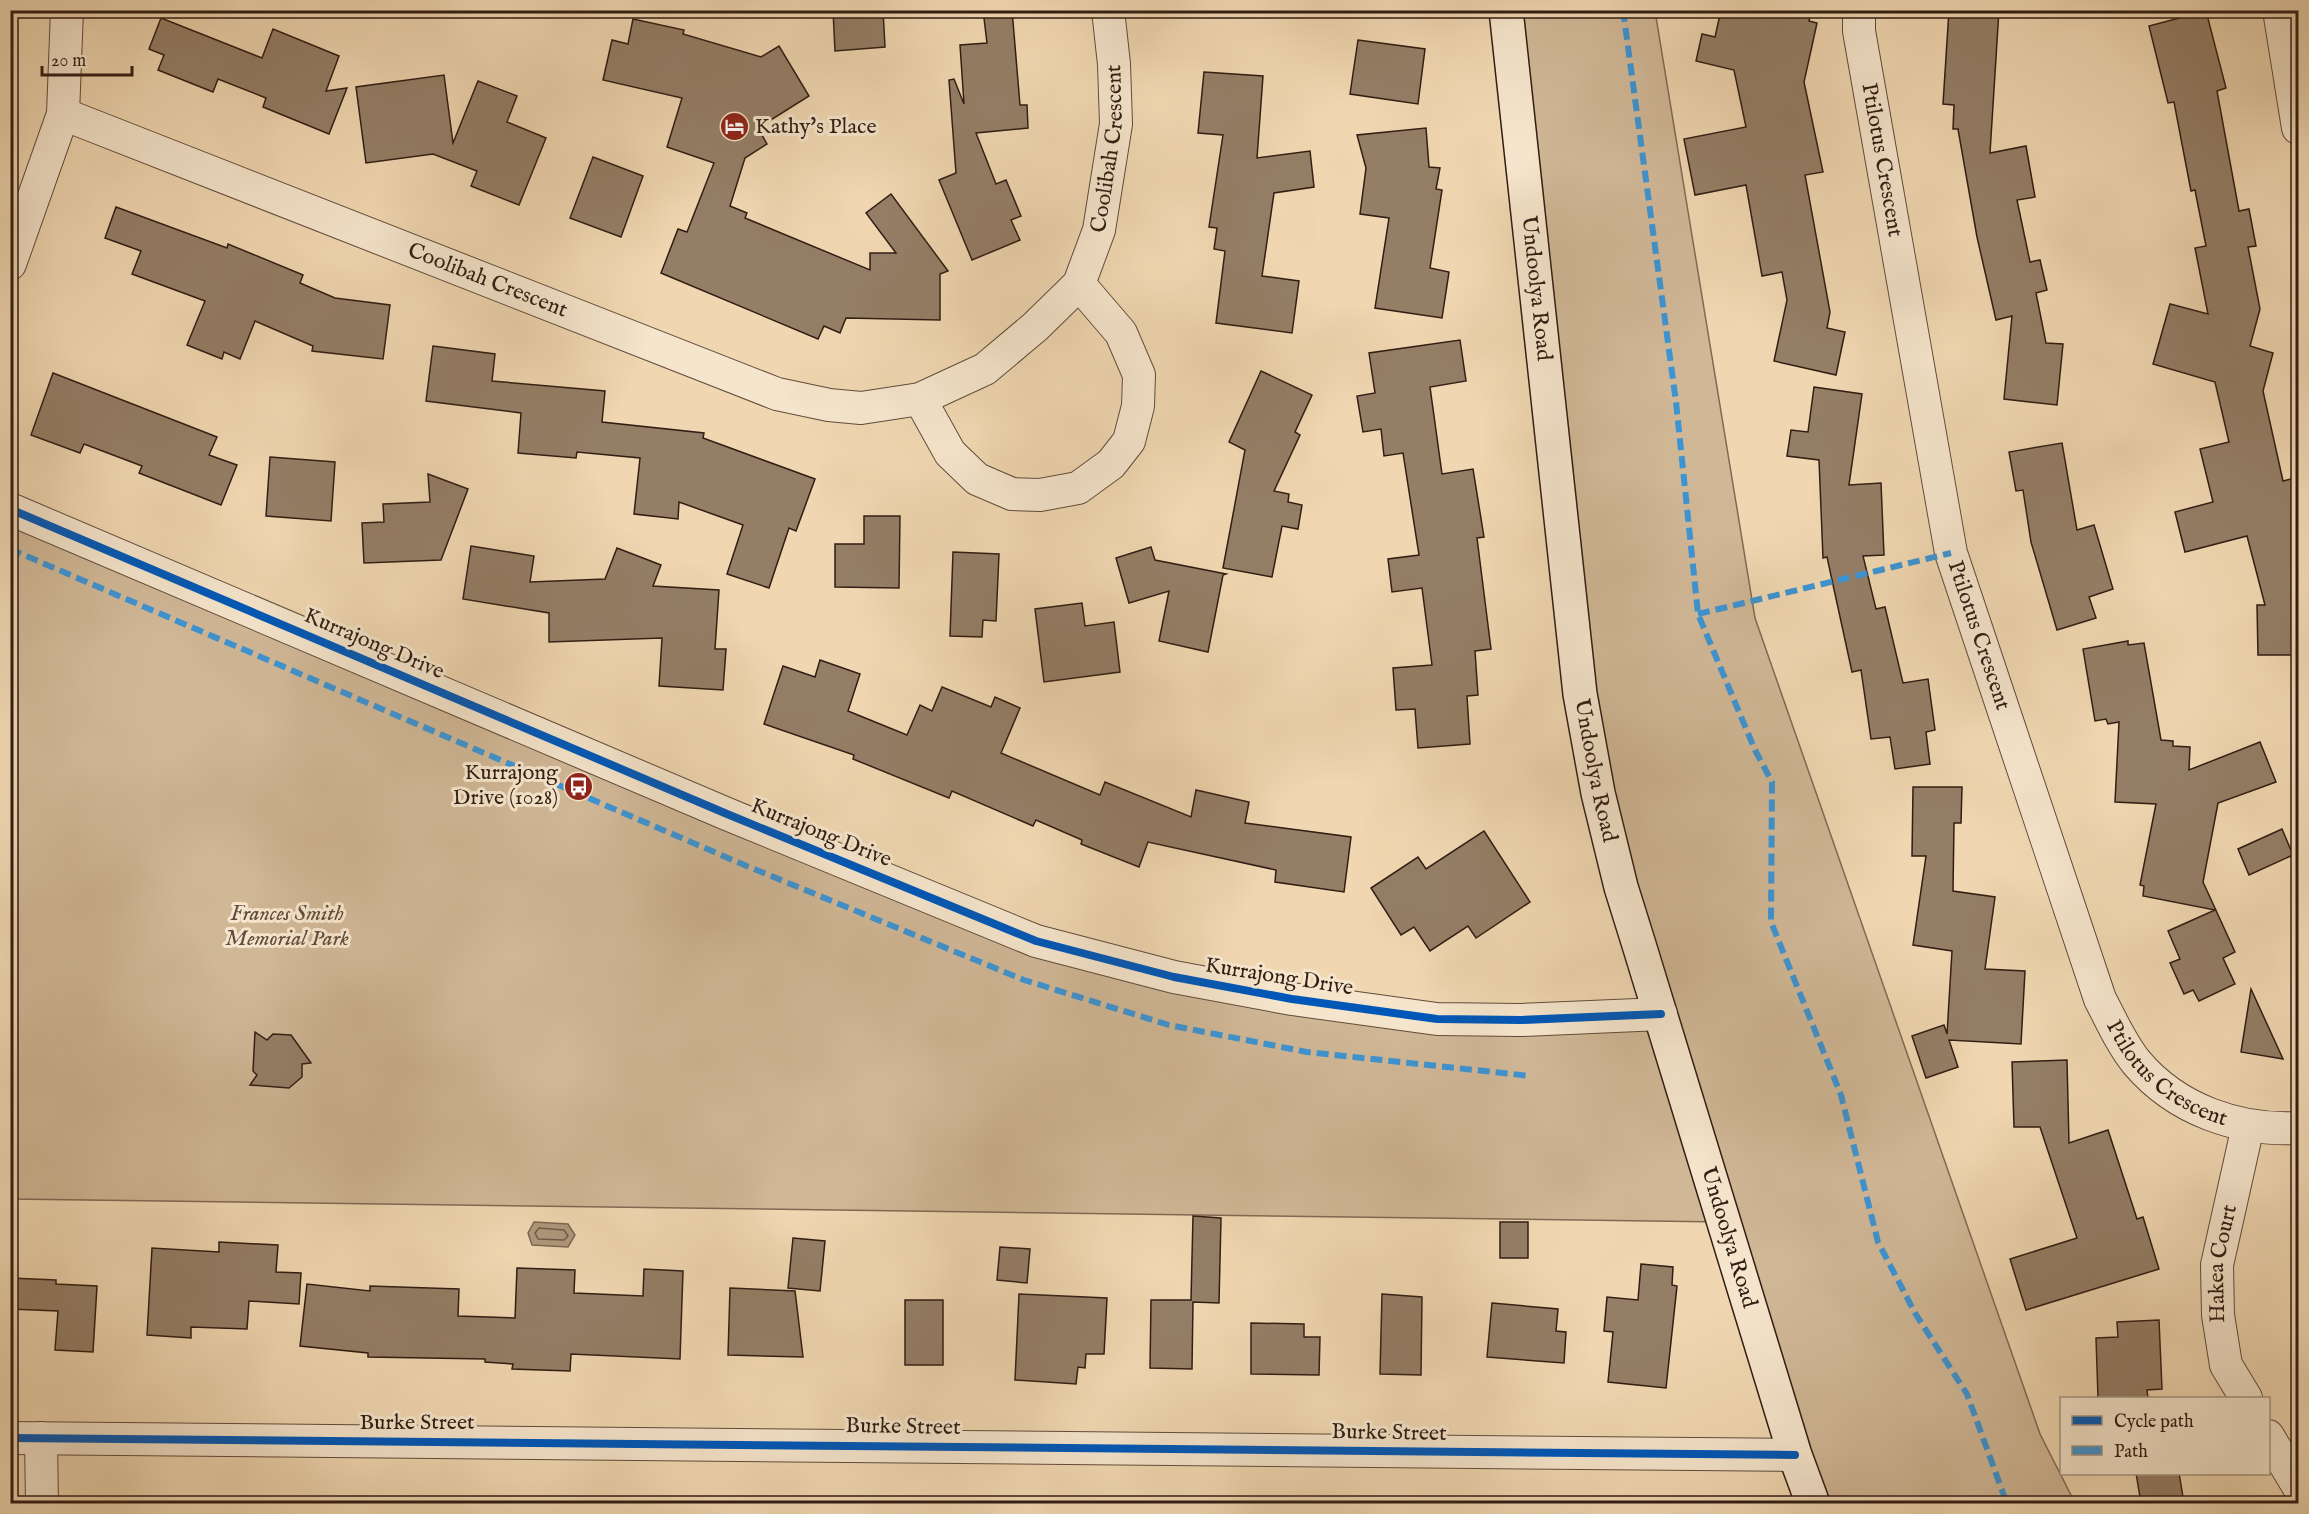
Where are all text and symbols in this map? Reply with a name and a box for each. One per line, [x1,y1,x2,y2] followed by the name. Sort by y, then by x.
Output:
[42,39,132,77] scale bar
[51,50,86,73] text: 20 m
[1085,64,1130,235] street label: Coolibah Crescent
[1854,81,1909,240] street label: Ptilotus Crescent
[718,111,750,143] hotel icon: Kathy's Place
[755,113,877,141] place label: Kathy's Place
[1514,214,1558,363] street label: Undoolya Road
[404,237,572,325] street label: Coolibah Crescent
[1941,557,2017,714] street label: Ptilotus Crescent
[300,602,448,686] street label: Kurrajong Drive
[1567,697,1624,845] street label: Undoolya Road
[453,759,559,812] place label: Kurrajong Drive (1028)
[563,770,595,802] bus stop icon: Kurrajong Drive (1028)
[746,792,896,874] street label: Kurrajong Drive
[225,900,349,953] park label: Frances Smith Memorial Park
[1203,951,1355,1003] street label: Kurrajong Drive
[2099,1016,2231,1133] street label: Ptilotus Crescent
[1694,1164,1763,1312] street label: Undoolya Road
[2203,1202,2244,1323] street label: Hakea Court
[2060,1397,2270,1475] legend
[359,1409,475,1437] street label: Burke Street
[2114,1411,2194,1434] text: Cycle path
[845,1412,961,1442] street label: Burke Street
[1331,1418,1447,1448] street label: Burke Street
[2114,1441,2148,1464] text: Path

